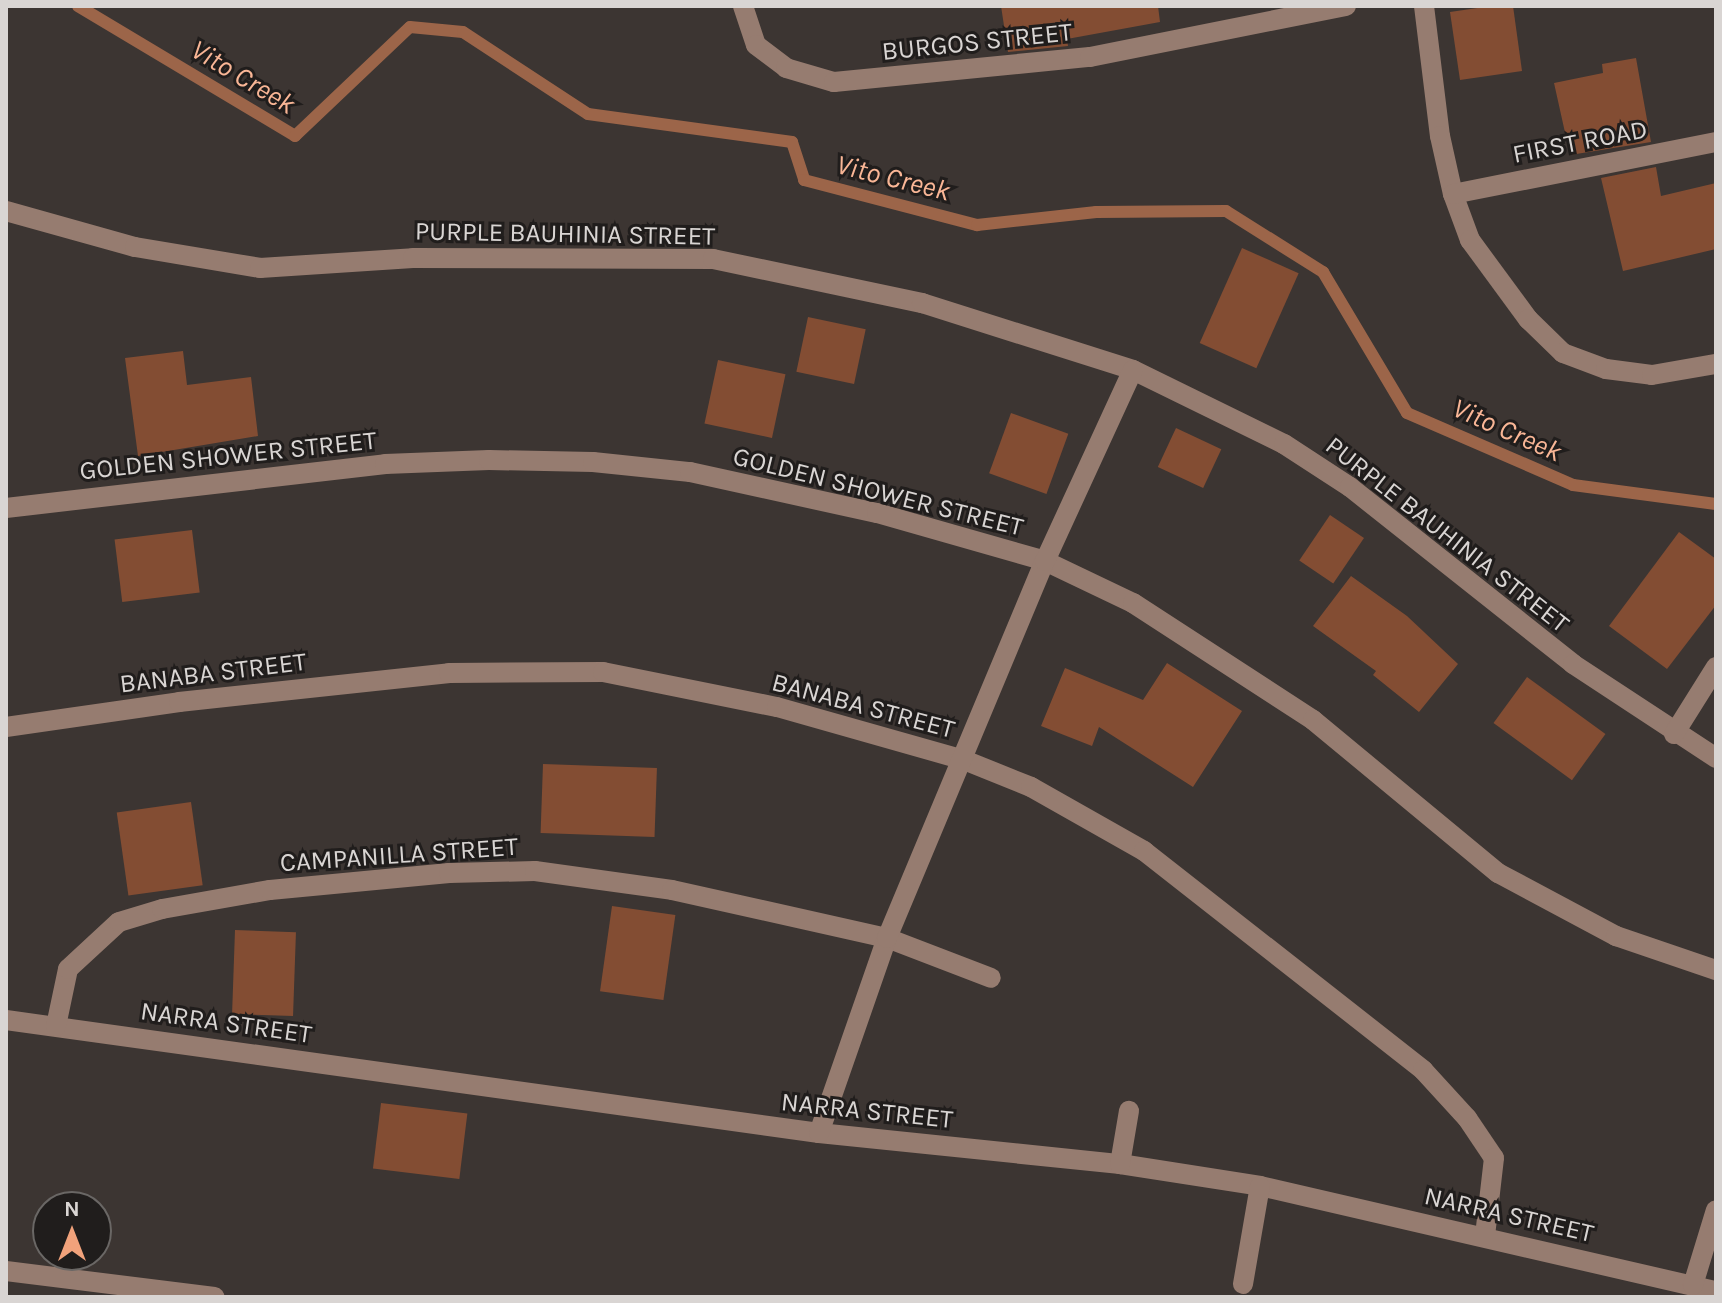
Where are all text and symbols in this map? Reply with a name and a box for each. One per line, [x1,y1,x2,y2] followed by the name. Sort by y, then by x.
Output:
[880,16,1074,68] street label: BURGOS STREET
[185,33,301,121] water label: Vito Creek
[1510,114,1650,170] street label: FIRST ROAD
[833,148,953,208] water label: Vito Creek
[415,216,715,252] street label: PURPLE BAUHINIA STREET
[1447,391,1567,469] water label: Vito Creek
[78,425,378,487] street label: GOLDEN SHOWER STREET
[1319,430,1575,640] street label: PURPLE BAUHINIA STREET
[730,441,1026,543] street label: GOLDEN SHOWER STREET
[118,646,308,700] street label: BANABA STREET
[768,667,958,745] street label: BANABA STREET
[279,831,519,879] street label: CAMPANILLA STREET
[138,996,314,1050] street label: NARRA STREET
[780,1086,954,1136] street label: NARRA STREET
[1421,1180,1597,1250] street label: NARRA STREET
[32,1191,112,1271] north arrow
[64,1196,80,1222] text: N

